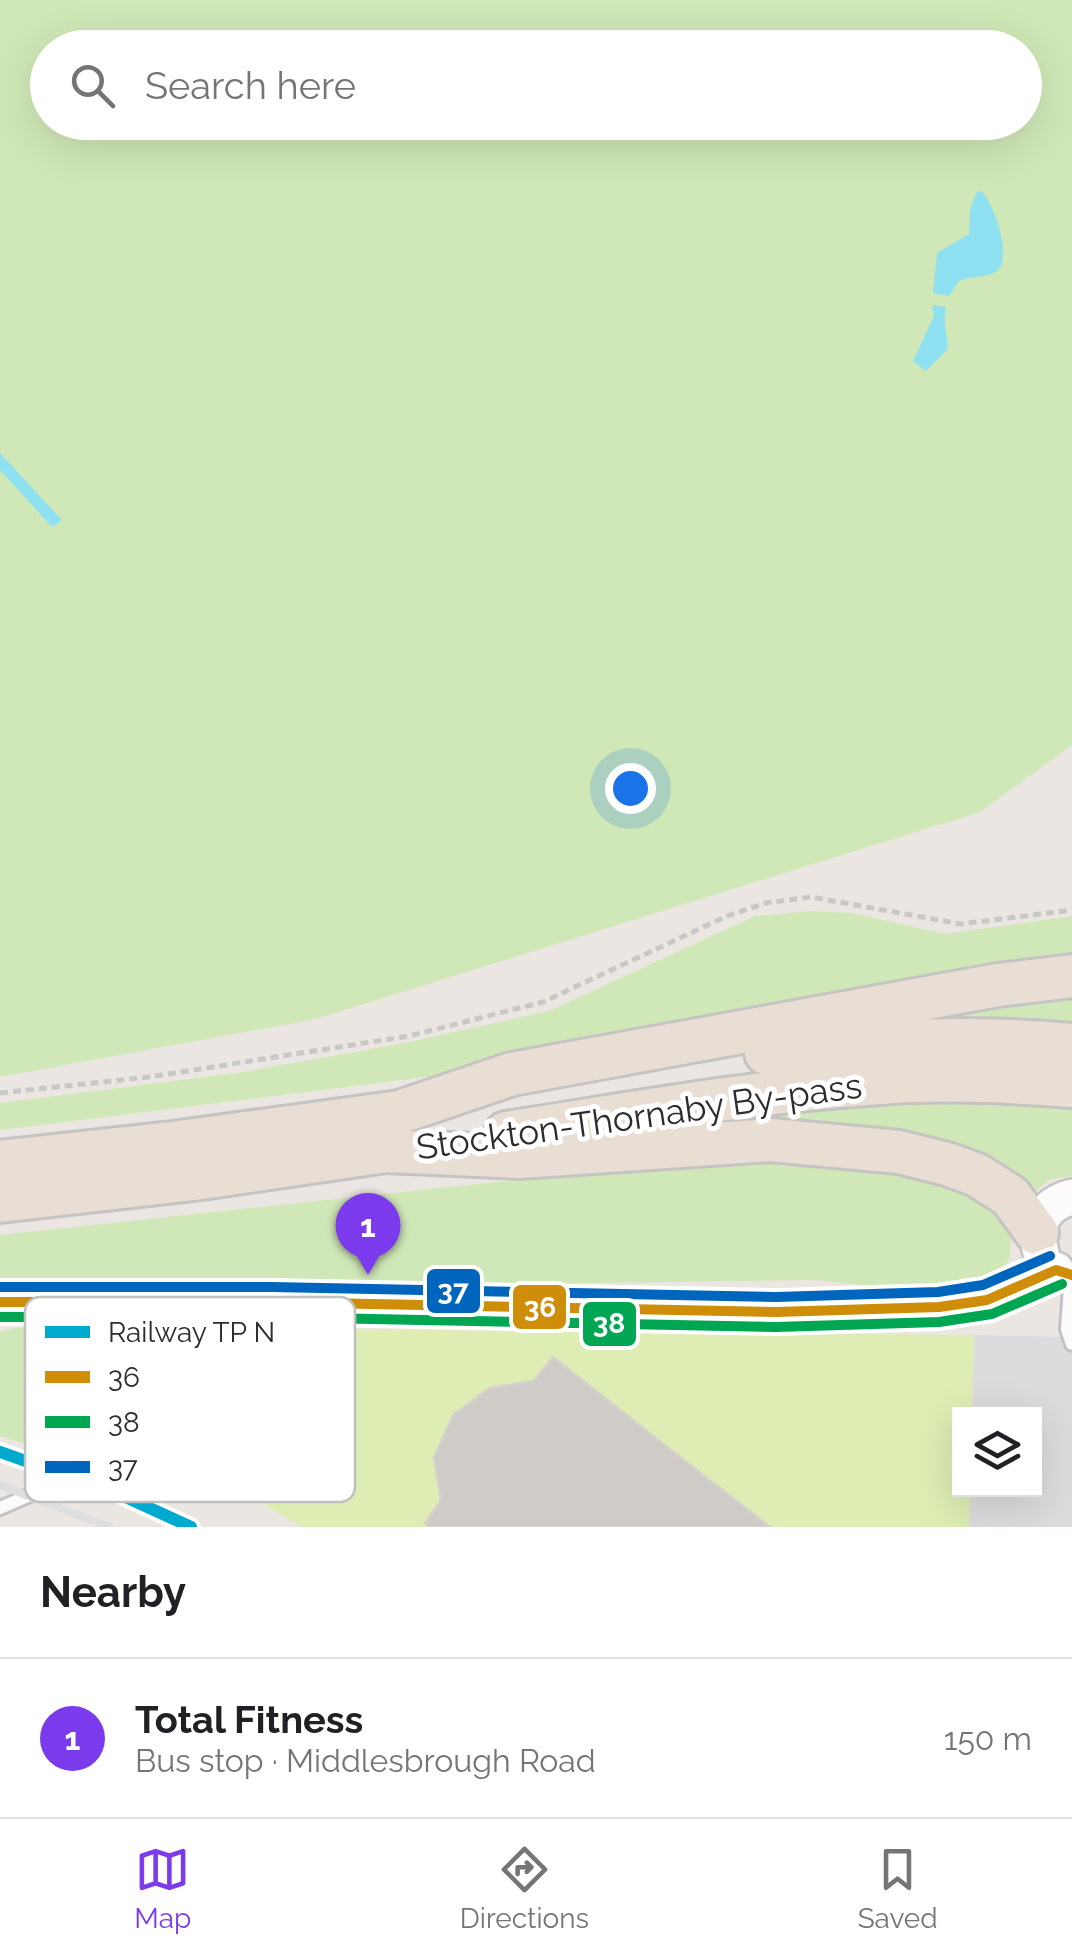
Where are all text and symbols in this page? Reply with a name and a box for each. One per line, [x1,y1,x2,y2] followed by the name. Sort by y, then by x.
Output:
[30,30,1042,140] search box
[65,58,120,113] icon: search
[145,63,356,108] text: Search here
[605,763,656,814] your location
[414,1064,864,1168] street label: Stockton-Thornaby By-pass
[336,1192,400,1275] pin: 1
[425,1267,482,1315] line badge: 37
[437,1274,469,1307] text: 37
[511,1283,568,1331] line badge: 36
[524,1291,556,1324] text: 36
[25,1297,355,1502] legend
[581,1300,638,1348] line badge: 38
[593,1307,625,1340] text: 38
[108,1316,275,1349] text: Railway TP N
[108,1361,140,1394] text: 36
[108,1406,140,1439] text: 38
[952,1407,1042,1497] map controls
[952,1407,1042,1497] button: layers
[108,1451,138,1484] text: 37
[40,1568,186,1617] text: Nearby
[135,1697,363,1742] text: Total Fitness
[65,1720,80,1757] text: 1
[944,1720,1032,1757] text: 150 m
[135,1742,596,1779] text: Bus stop · Middlesbrough Road
[134,1842,191,1935] tab: Map
[460,1842,589,1935] tab: Directions
[858,1842,938,1935] tab: Saved

